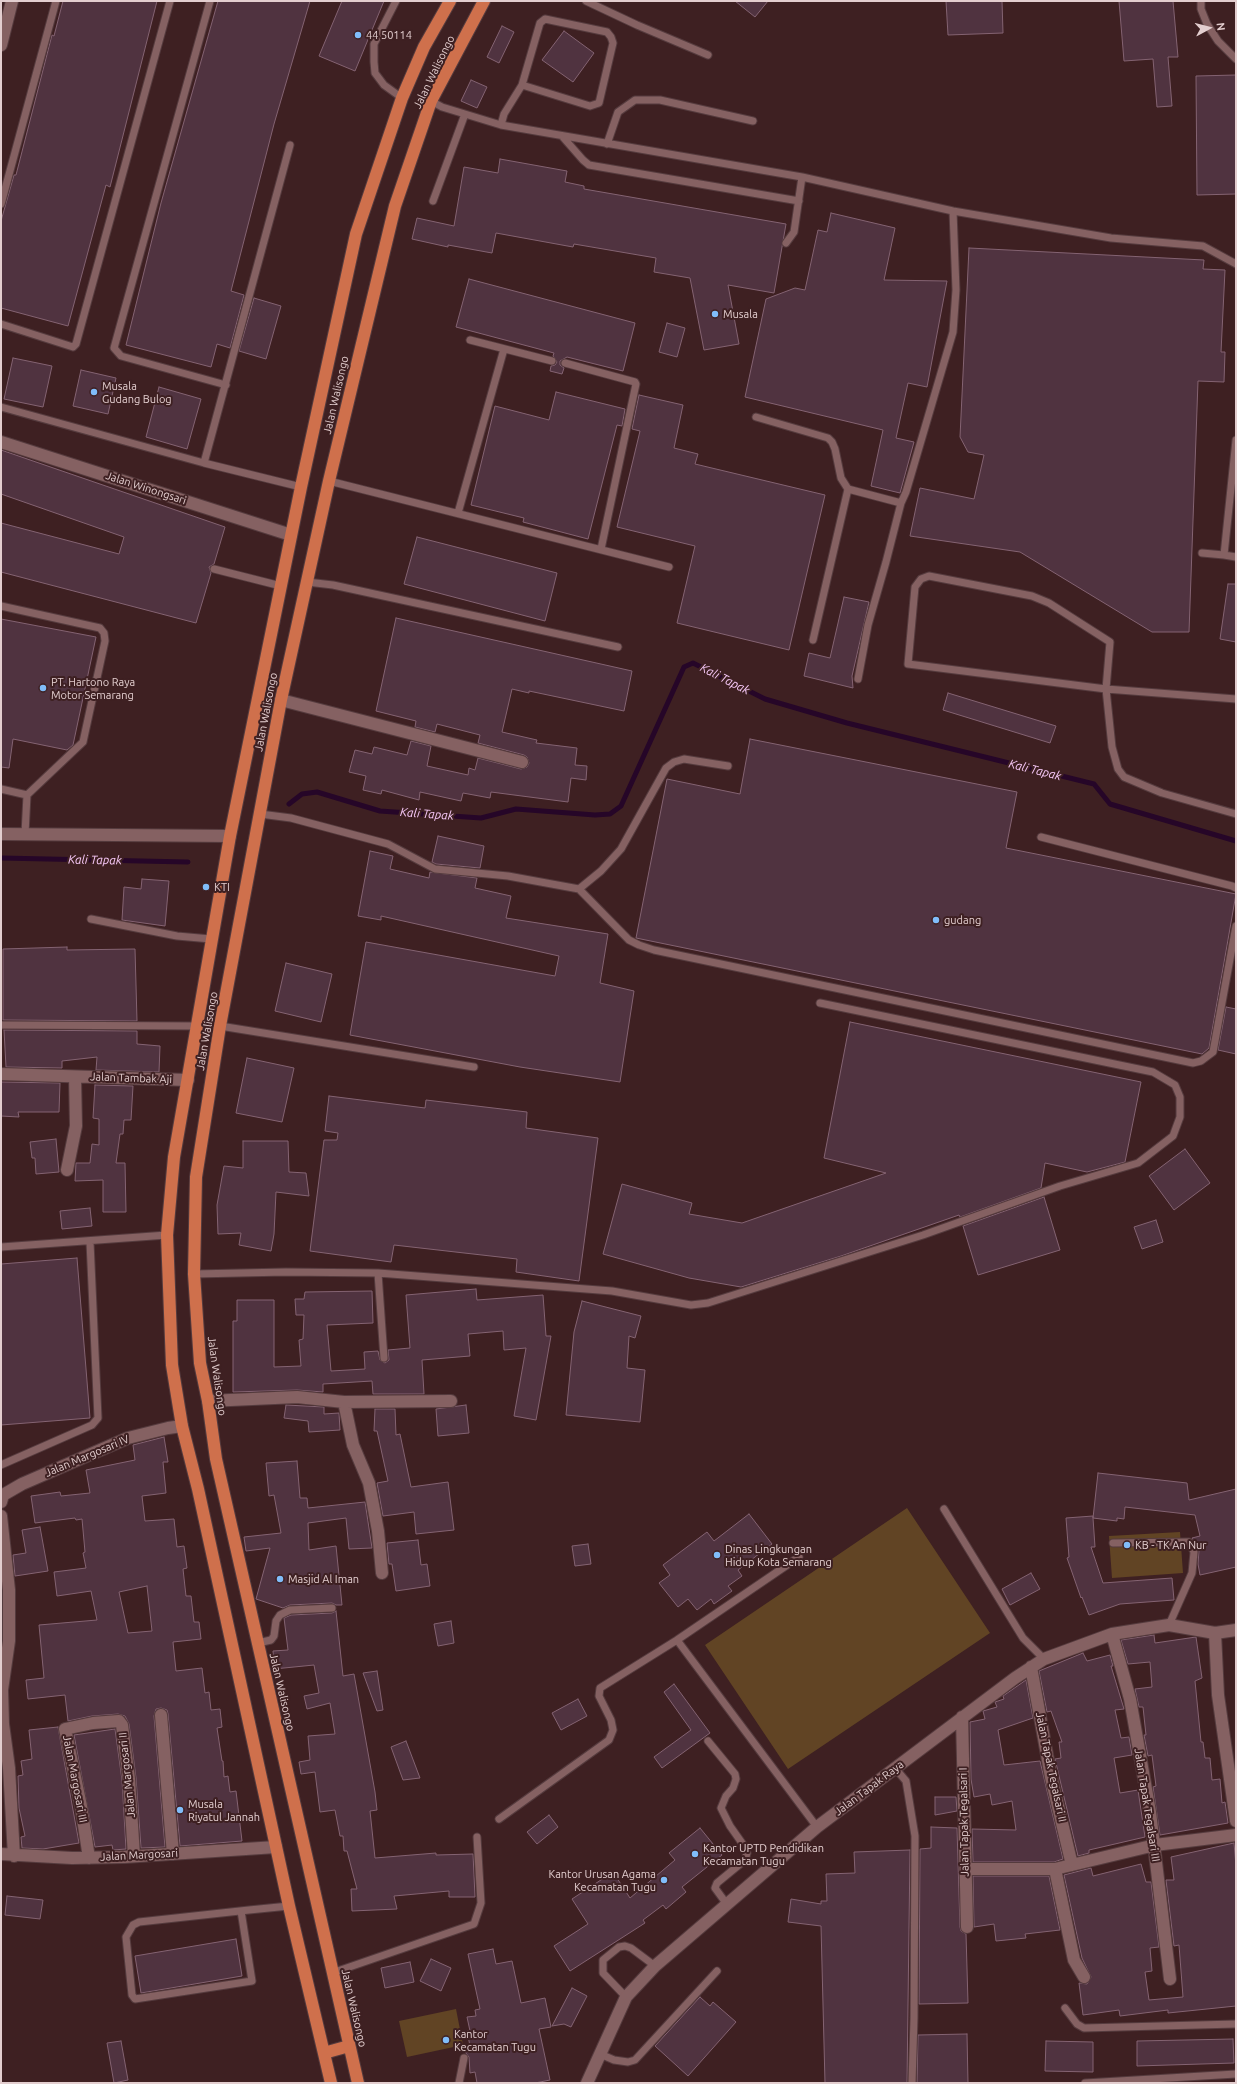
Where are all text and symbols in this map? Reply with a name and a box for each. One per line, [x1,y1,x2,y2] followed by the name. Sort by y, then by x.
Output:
[1189,8,1229,48] north arrow
[1214,22,1227,31] text: N
[366,28,412,42] place label: 44 50114
[353,30,363,40] marker: 44 50114
[411,33,457,111] street label: Jalan Walisongo
[723,307,758,321] place label: Musala
[710,309,720,319] marker: Musala
[321,355,351,435] street label: Jalan Walisongo
[102,379,172,405] place label: Musala Gudang Bulog
[89,387,99,397] marker: Musala Gudang Bulog
[104,469,188,507] street label: Jalan Winongsari
[698,660,752,698] water label: Kali Tapak
[252,672,280,752] street label: Jalan Walisongo
[51,675,135,701] place label: PT. Hartono Raya Motor Semarang
[38,683,48,693] marker: PT. Hartono Raya Motor Semarang
[1007,756,1063,784] water label: Kali Tapak
[400,805,454,823] water label: Kali Tapak
[68,852,122,868] water label: Kali Tapak
[214,880,230,894] place label: KTI
[201,882,211,892] marker: KTI
[944,913,981,927] place label: gudang
[931,915,941,925] marker: gudang
[194,991,220,1071] street label: Jalan Walisongo
[90,1070,172,1086] street label: Jalan Tambak Aji
[205,1336,229,1416] street label: Jalan Walisongo
[43,1432,131,1480] street label: Jalan Margosari IV
[1135,1538,1206,1552] place label: KB - TK An Nur
[1122,1540,1132,1550] marker: KB - TK An Nur
[725,1542,832,1568] place label: Dinas Lingkungan Hidup Kota Semarang
[712,1550,722,1560] marker: Dinas Lingkungan Hidup Kota Semarang
[288,1572,359,1586] place label: Masjid Al Iman
[275,1574,285,1584] marker: Masjid Al Iman
[267,1652,297,1732] street label: Jalan Walisongo
[1033,1711,1069,1823] street label: Jalan Tapak Tegalsari II
[116,1732,138,1818] street label: Jalan Margosari II
[60,1734,90,1824] street label: Jalan Margosari III
[1132,1747,1162,1863] street label: Jalan Tapak Tegalsari III
[832,1758,906,1818] street label: Jalan Tapak Raya
[956,1767,972,1877] street label: Jalan Tapak Tegalsari I
[188,1797,260,1823] place label: Musala Riyatul Jannah
[175,1805,185,1815] marker: Musala Riyatul Jannah
[703,1841,824,1867] place label: Kantor UPTD Pendidikan Kecamatan Tugu
[100,1846,178,1864] street label: Jalan Margosari
[690,1849,700,1859] marker: Kantor UPTD Pendidikan Kecamatan Tugu
[548,1867,656,1893] place label: Kantor Urusan Agama Kecamatan Tugu
[659,1875,669,1885] marker: Kantor Urusan Agama Kecamatan Tugu
[339,1968,369,2048] street label: Jalan Walisongo
[454,2027,536,2053] place label: Kantor Kecamatan Tugu
[441,2035,451,2045] marker: Kantor Kecamatan Tugu

